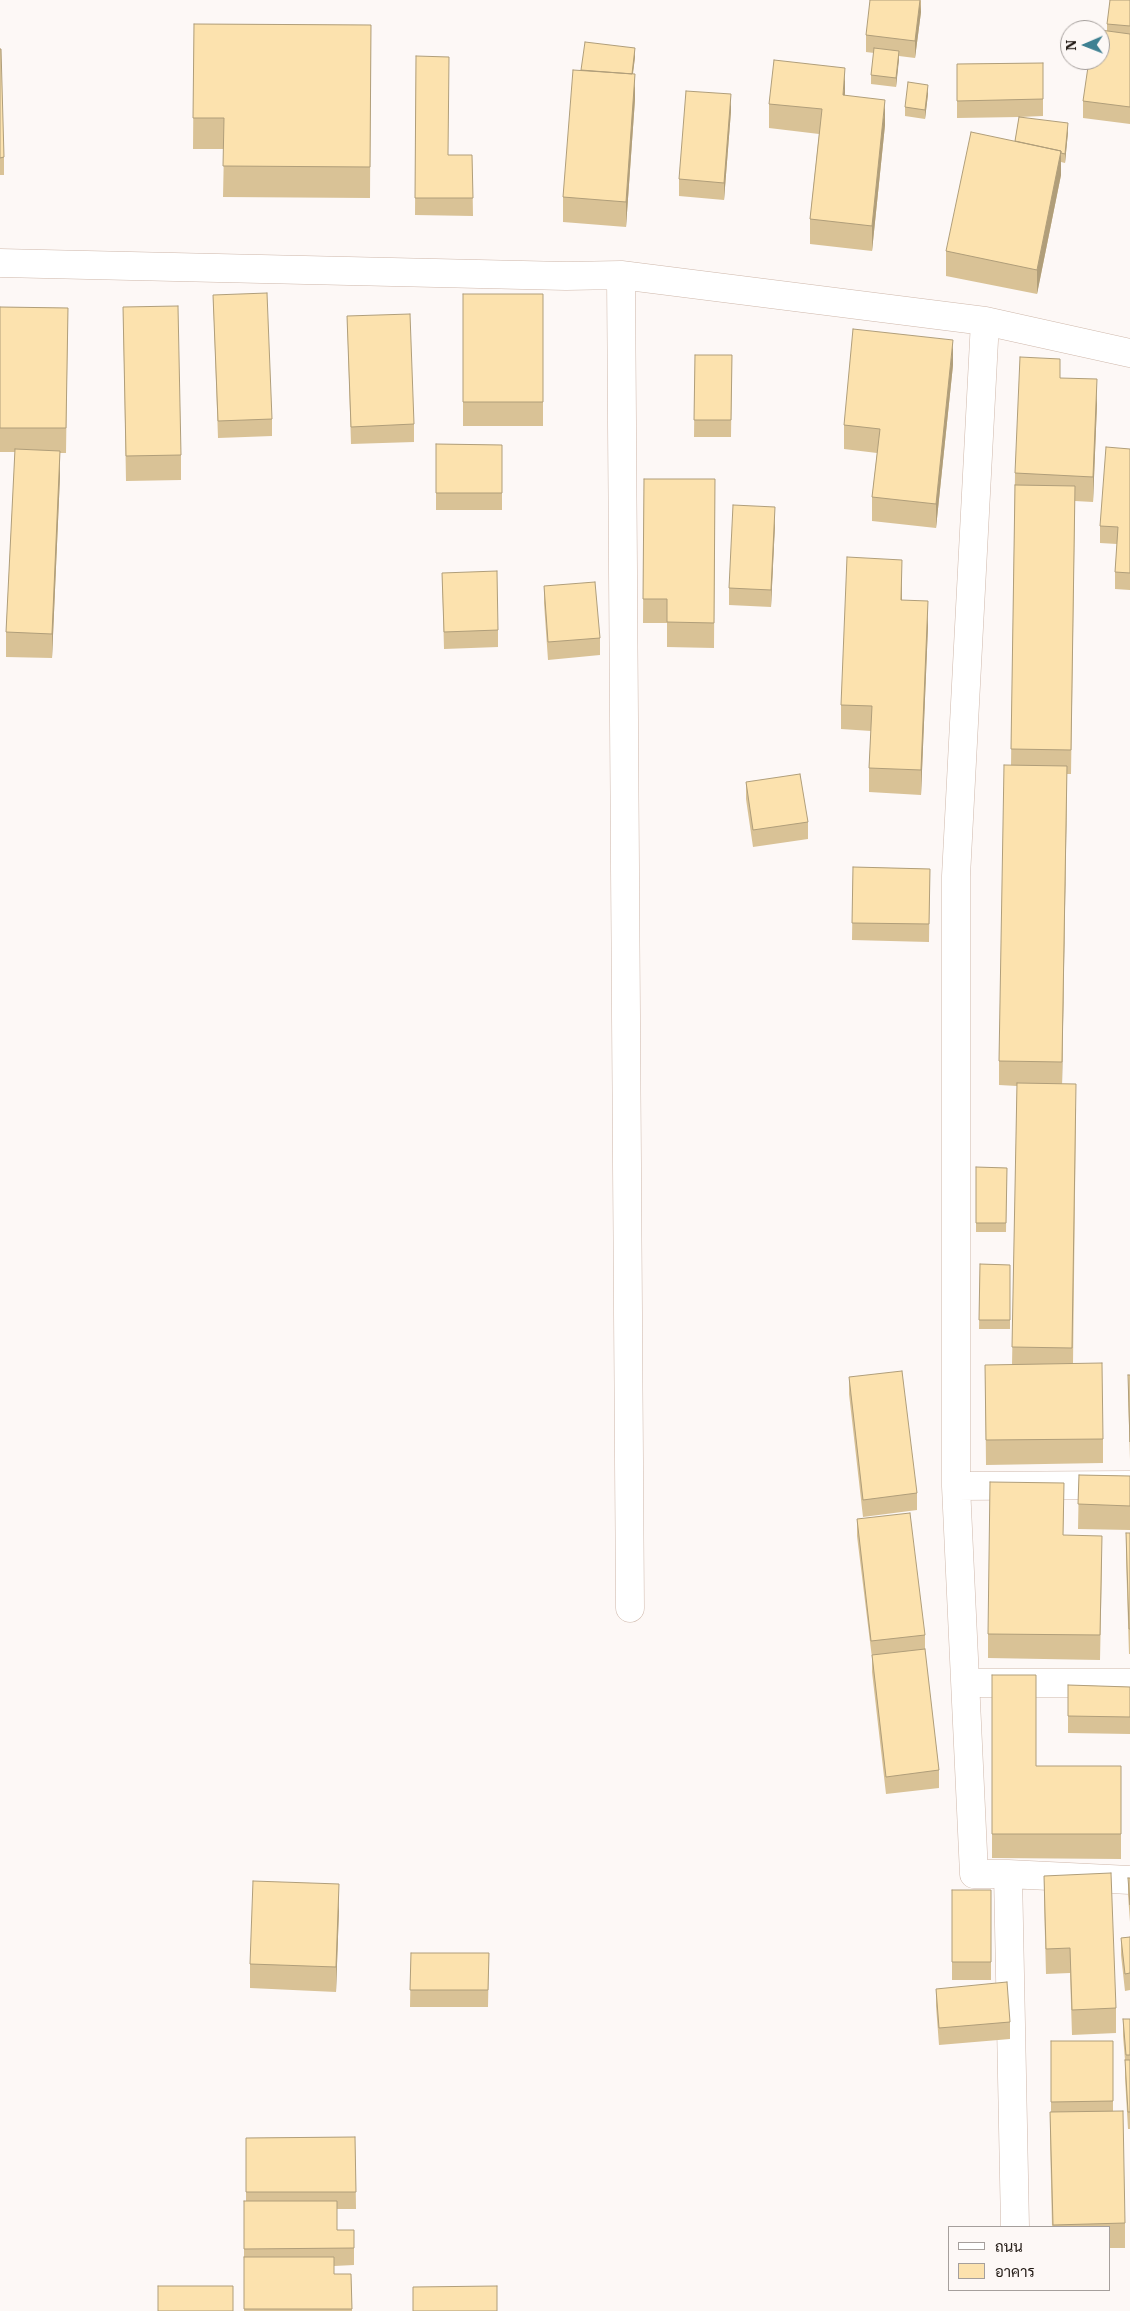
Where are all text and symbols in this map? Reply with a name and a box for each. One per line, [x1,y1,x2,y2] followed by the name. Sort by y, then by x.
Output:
[1060,20,1110,70] north arrow
[1062,40,1080,51] text: N
[948,2226,1110,2291] legend
[995,2237,1023,2256] text: ถนน
[995,2262,1035,2281] text: อาคาร

